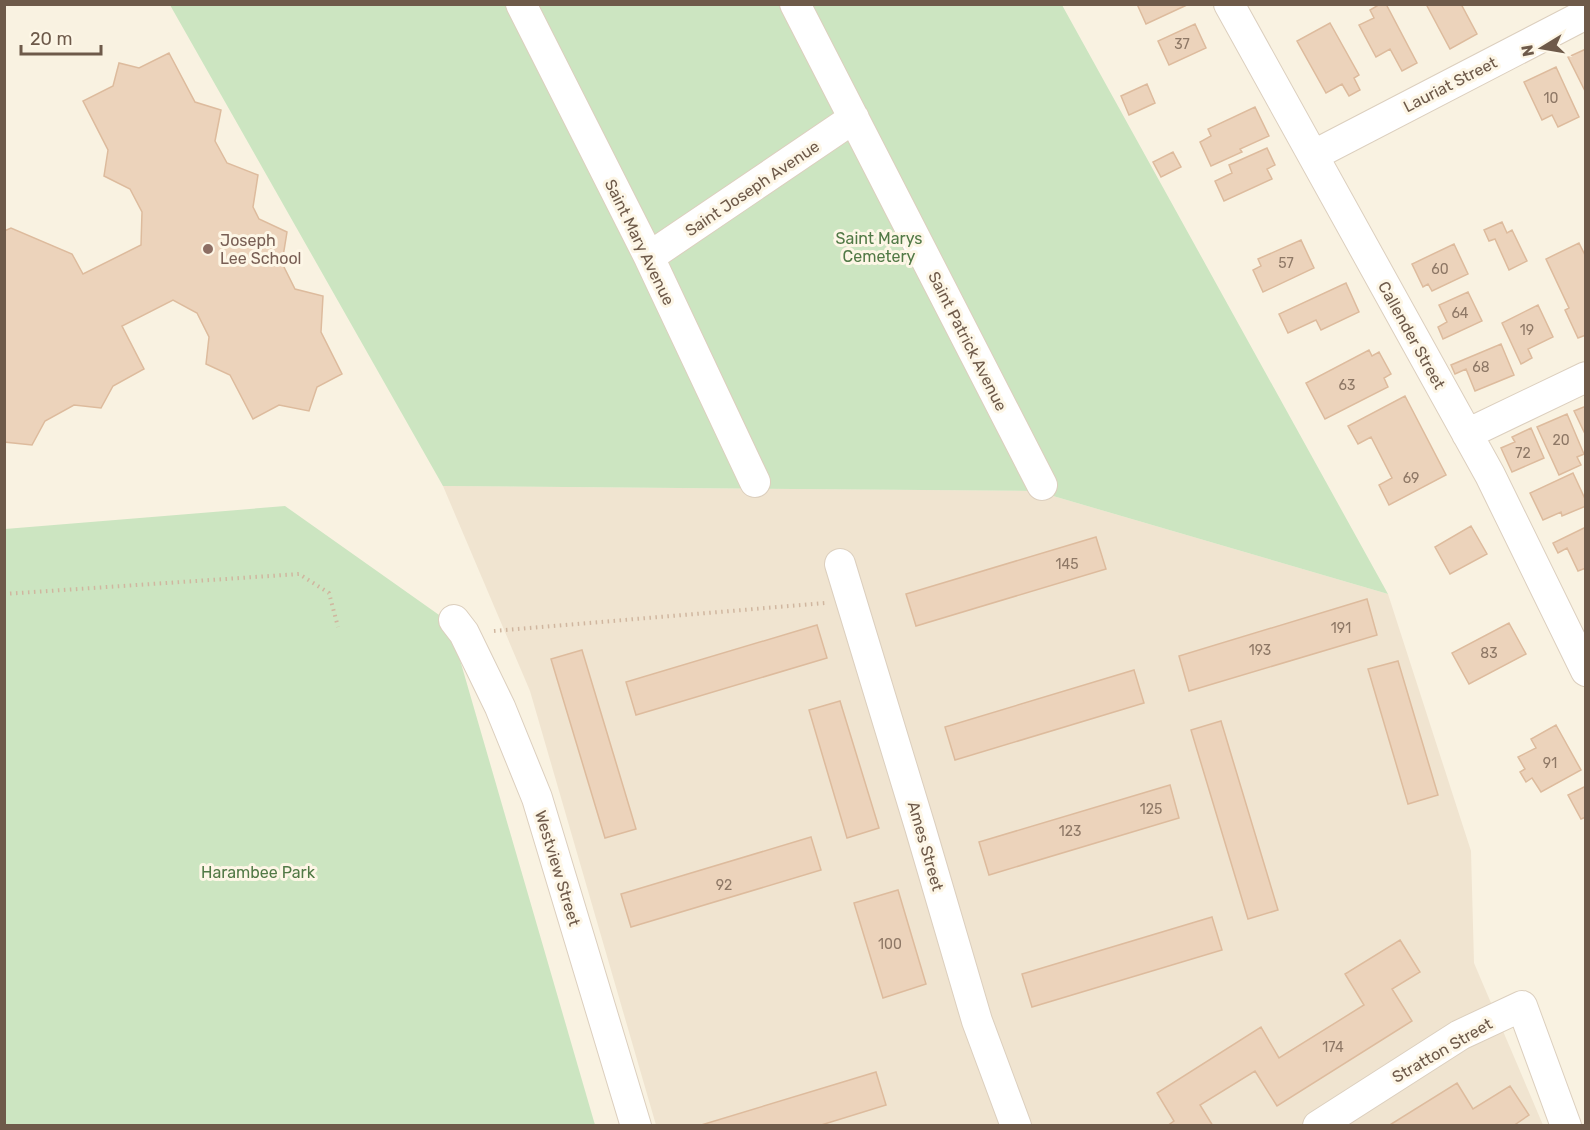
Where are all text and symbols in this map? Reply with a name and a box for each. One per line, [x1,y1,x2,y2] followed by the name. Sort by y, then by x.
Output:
[21,18,100,56] scale bar
[1512,18,1572,78] north arrow
[30,28,72,50] text: 20 m
[1174,36,1190,53] house number: 37
[1517,43,1538,58] text: N
[1400,53,1500,116] street label: Lauriat Street
[1544,90,1559,107] house number: 10
[682,136,823,240] street label: Saint Joseph Avenue
[601,176,678,308] street label: Saint Mary Avenue
[836,229,922,266] park label: Saint Marys Cemetery
[220,231,301,268] place label: Joseph Lee School
[201,242,215,256] marker: Joseph Lee School
[1278,255,1294,272] house number: 57
[1431,261,1449,278] house number: 60
[924,268,1011,414] street label: Saint Patrick Avenue
[1374,278,1449,392] street label: Callender Street
[1451,305,1469,322] house number: 64
[1520,322,1534,339] house number: 19
[1472,359,1490,376] house number: 68
[1339,377,1355,394] house number: 63
[1552,432,1570,449] house number: 20
[1515,445,1531,462] house number: 72
[1403,470,1419,487] house number: 69
[1055,556,1079,573] house number: 145
[1331,620,1351,637] house number: 191
[1249,642,1271,659] house number: 193
[1480,645,1498,662] house number: 83
[1543,755,1557,772] house number: 91
[904,799,947,893] street label: Ames Street
[1140,801,1162,818] house number: 125
[531,808,584,928] street label: Westview Street
[1059,823,1081,840] house number: 123
[201,863,316,882] park label: Harambee Park
[716,877,732,894] house number: 92
[878,936,902,953] house number: 100
[1389,1014,1496,1087] street label: Stratton Street
[1322,1039,1344,1056] house number: 174

